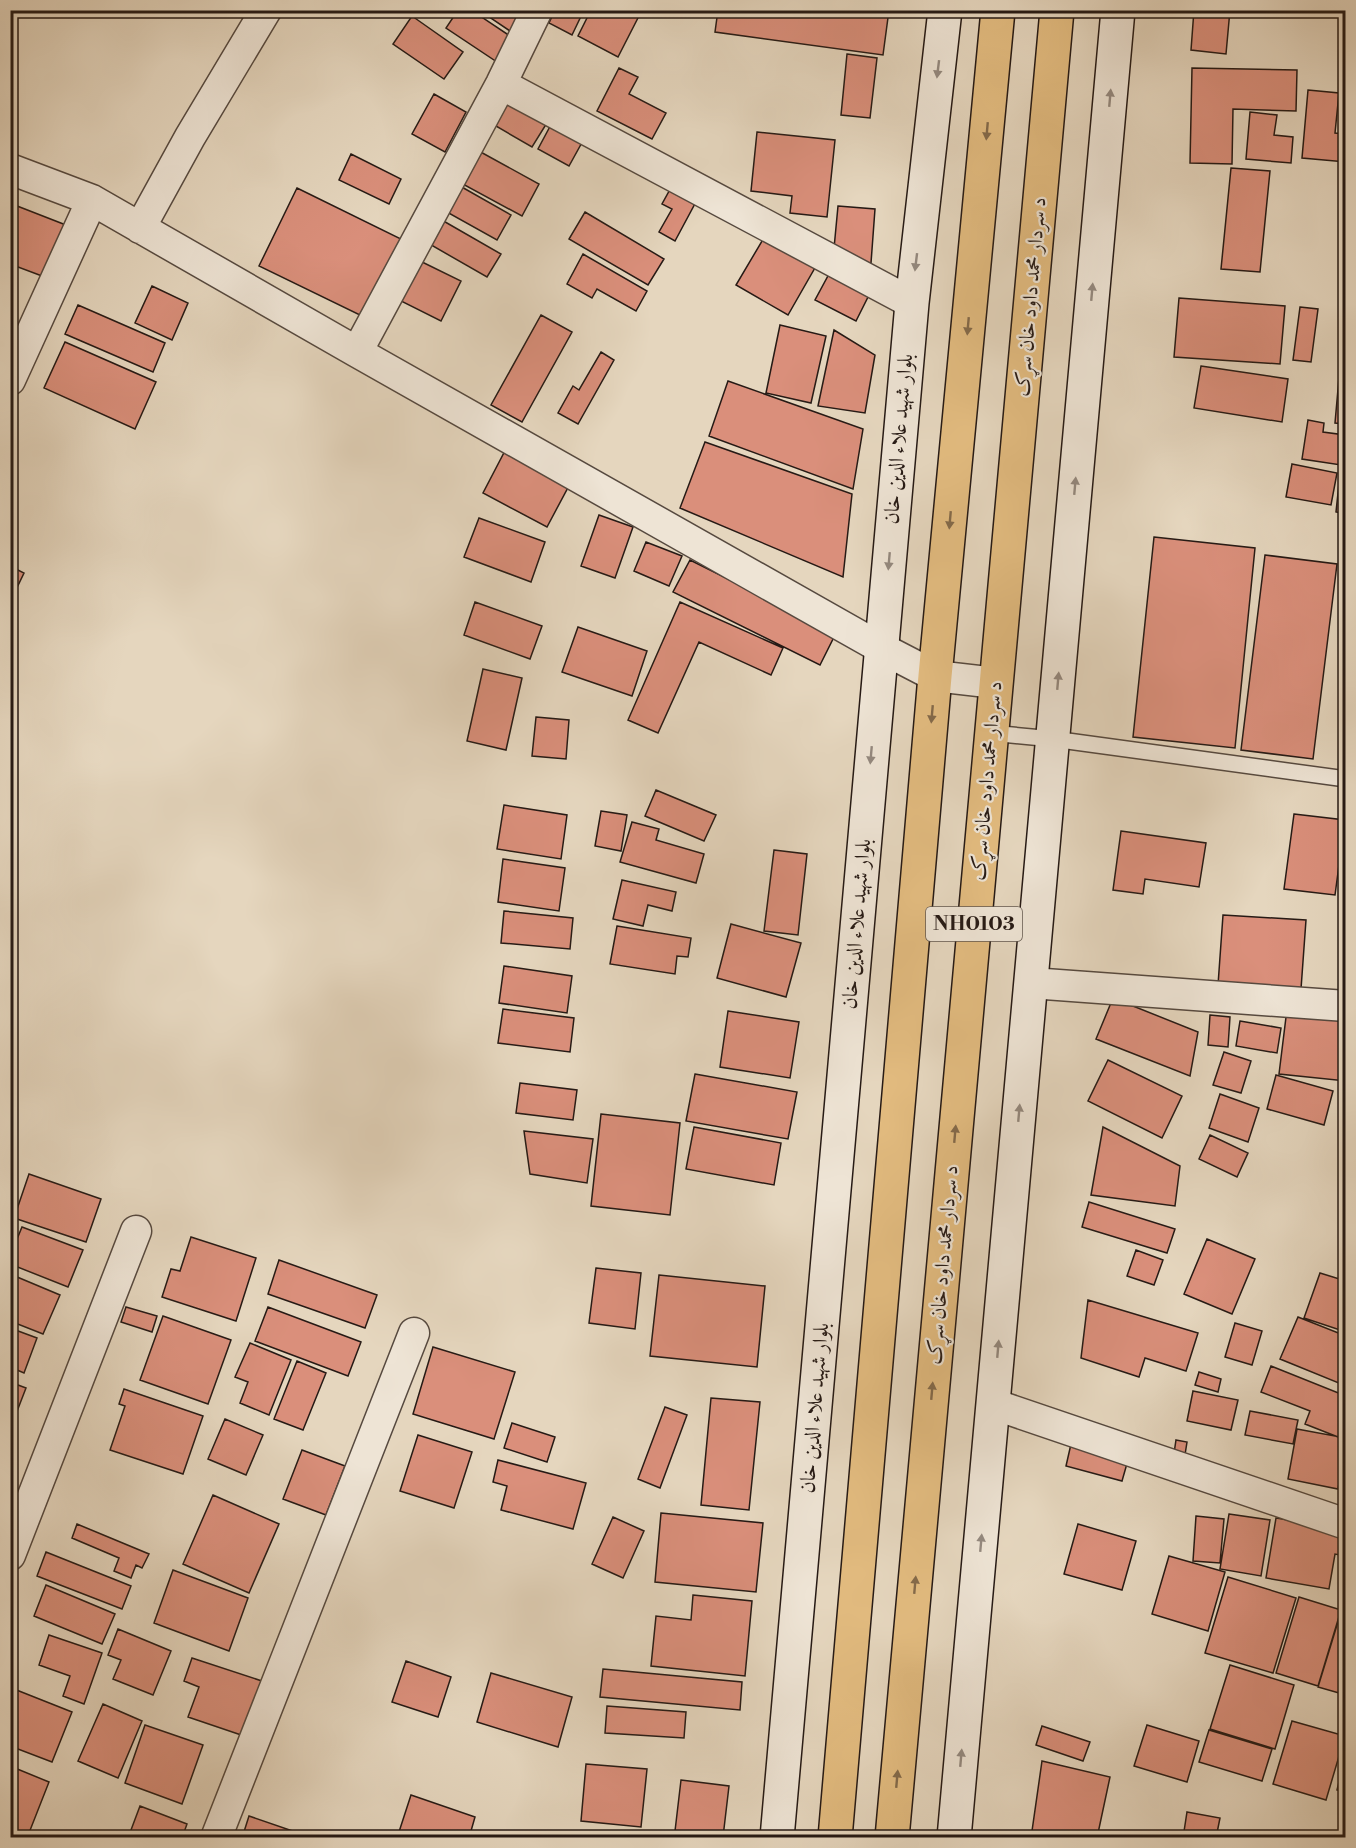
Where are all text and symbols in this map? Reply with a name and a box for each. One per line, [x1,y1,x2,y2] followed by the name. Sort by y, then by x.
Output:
[934,59,943,78] one-way arrow
[1105,88,1115,107] one-way arrow
[982,122,992,141] one-way arrow
[1009,196,1055,398] street label: د سردار محمد داود خان سړک
[911,253,921,272] one-way arrow
[1088,283,1097,302] one-way arrow
[963,316,973,335] one-way arrow
[879,353,919,525] street label: بلوار شهید علاء الدین خان
[1070,477,1080,496] one-way arrow
[945,510,955,529] one-way arrow
[884,552,893,571] one-way arrow
[1053,671,1063,690] one-way arrow
[965,680,1011,882] street label: د سردار محمد داود خان سړک
[927,704,937,723] one-way arrow
[867,746,876,765] one-way arrow
[837,838,877,1010] street label: بلوار شهید علاء الدین خان
[926,907,1022,941] road number: NH0103
[1014,1103,1024,1122] one-way arrow
[950,1124,960,1143] one-way arrow
[921,1164,967,1366] street label: د سردار محمد داود خان سړک
[795,1322,835,1494] street label: بلوار شهید علاء الدین خان
[993,1339,1003,1358] one-way arrow
[927,1381,937,1400] one-way arrow
[976,1534,985,1553] one-way arrow
[910,1575,920,1594] one-way arrow
[956,1749,966,1768] one-way arrow
[892,1770,902,1789] one-way arrow

